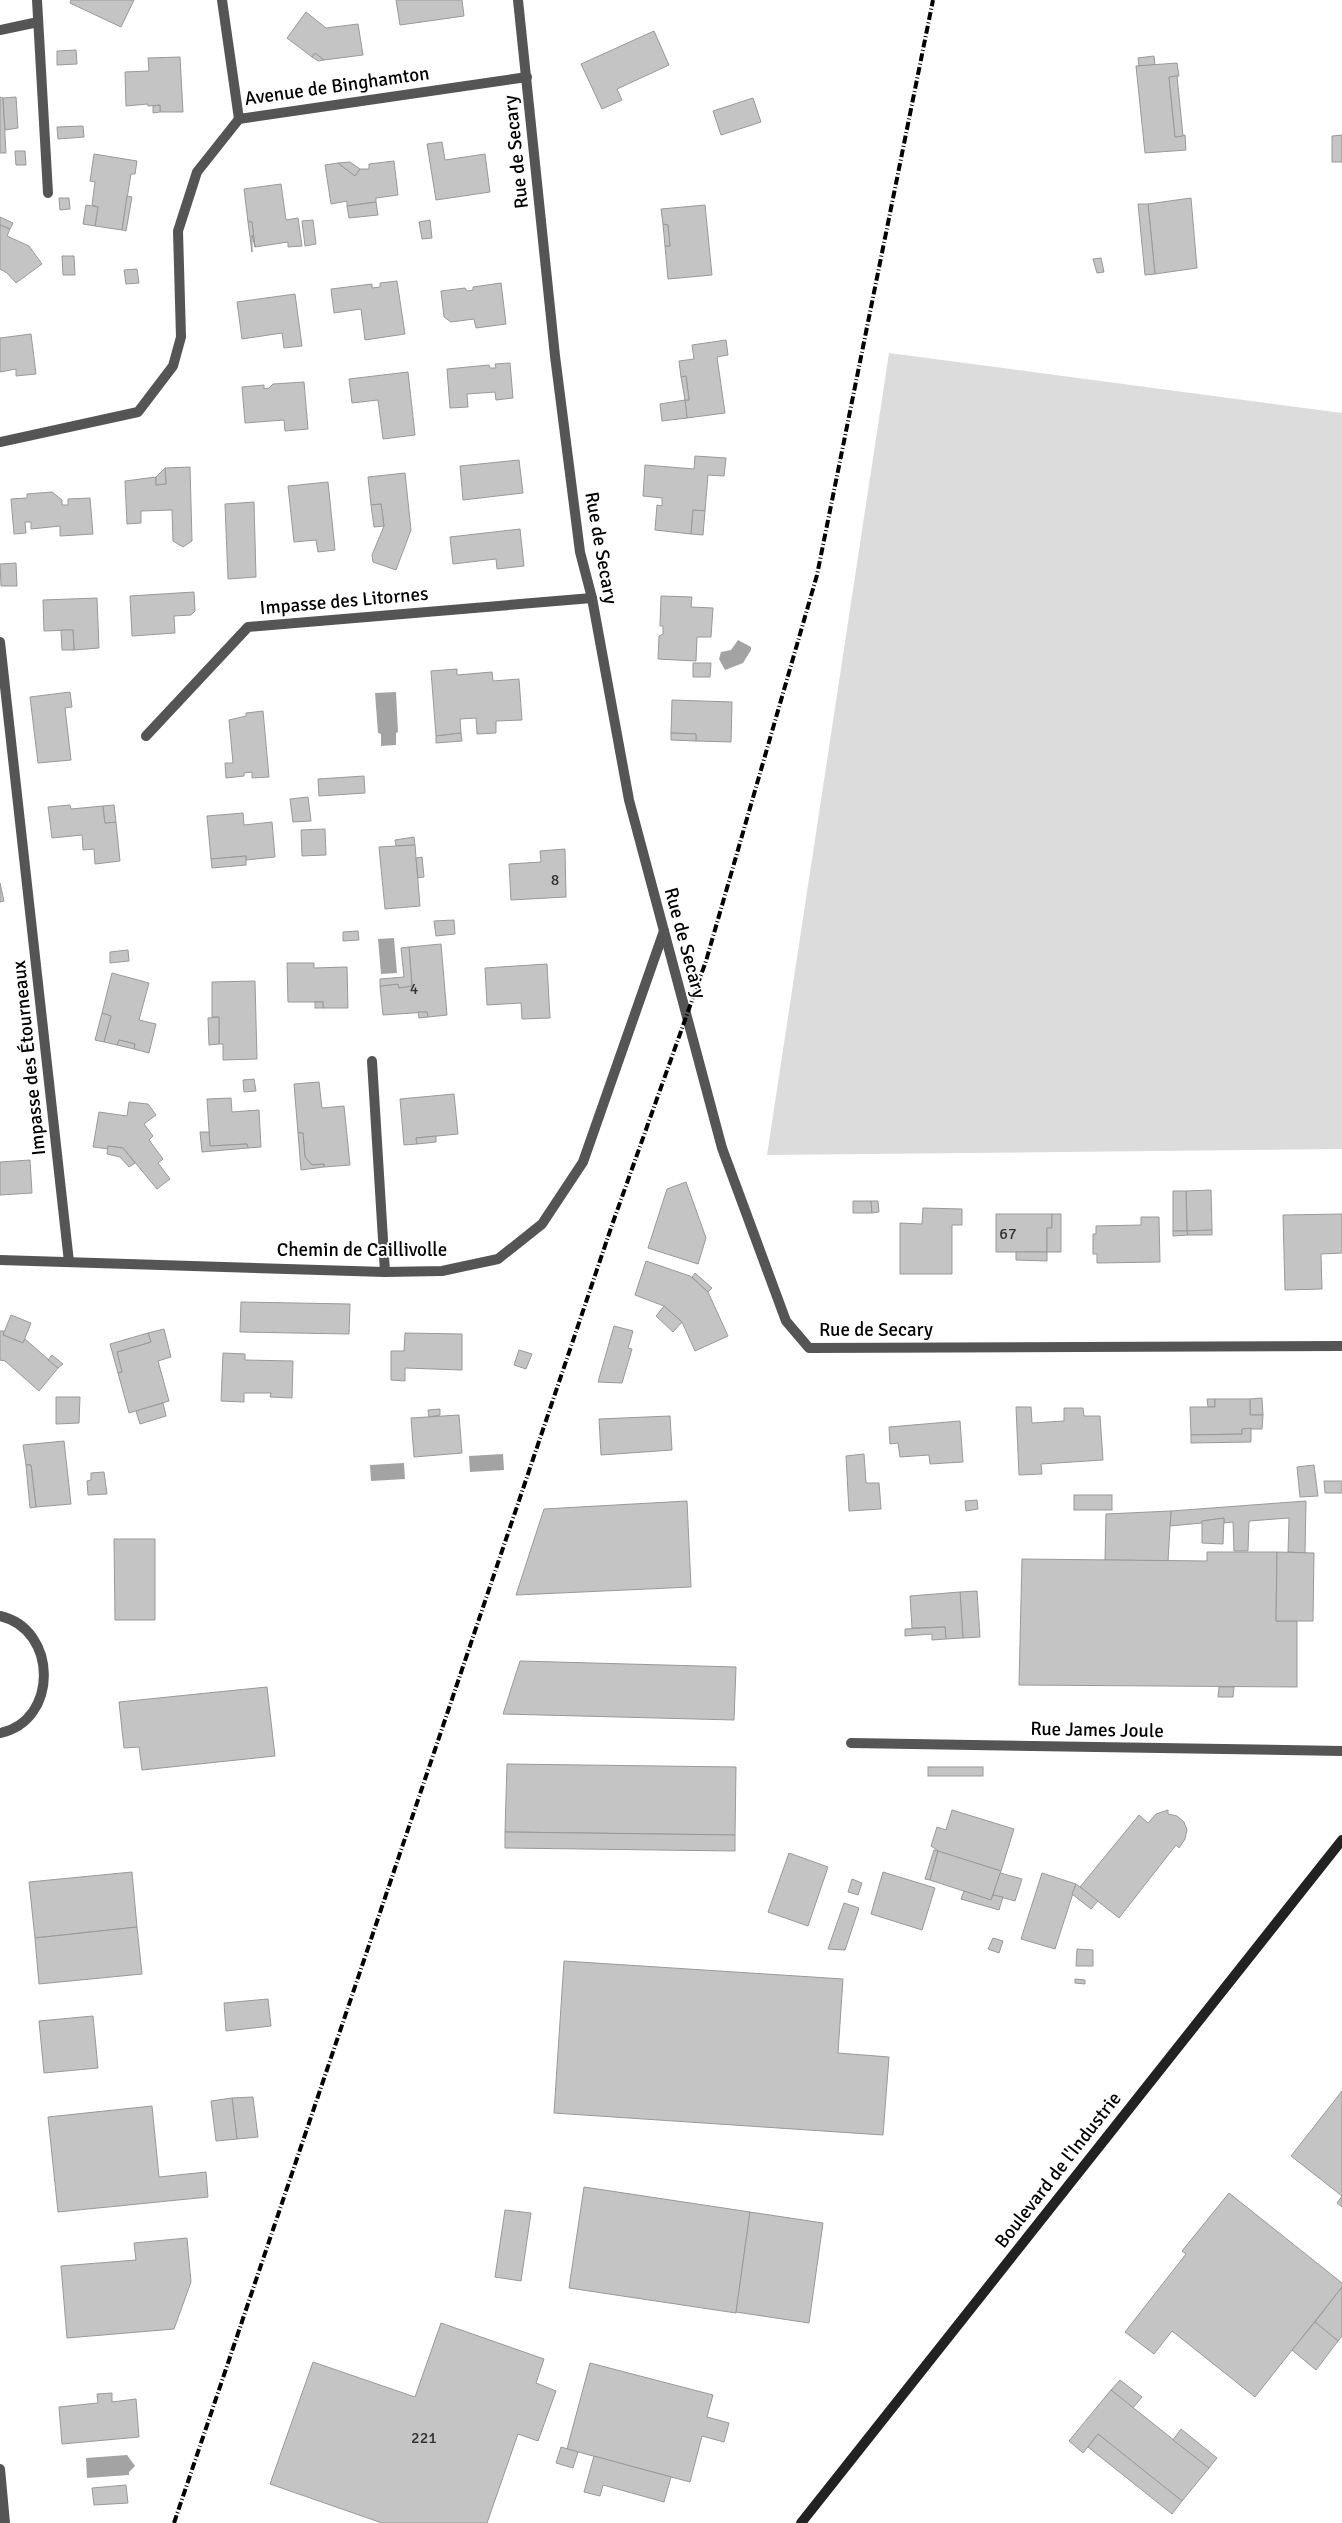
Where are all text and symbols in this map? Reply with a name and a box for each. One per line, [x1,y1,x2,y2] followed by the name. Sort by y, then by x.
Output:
[243,61,431,111] street label: Avenue de Binghamton
[498,94,534,210] street label: Rue de Secary
[579,490,623,606] street label: Rue de Secary
[259,582,429,620] street label: Impasse des Litornes
[551,870,559,890] house number: 8
[659,885,711,1001] street label: Rue de Secary
[7,959,51,1157] street label: Impasse des Étourneaux
[410,979,419,999] house number: 4
[999,1224,1017,1244] house number: 67
[277,1238,447,1262] street label: Chemin de Caillivolle
[819,1318,933,1342] street label: Rue de Secary
[1030,1717,1164,1743] street label: Rue James Joule
[990,2087,1126,2253] street label: Boulevard de l'Industrie
[411,2428,437,2448] house number: 221

